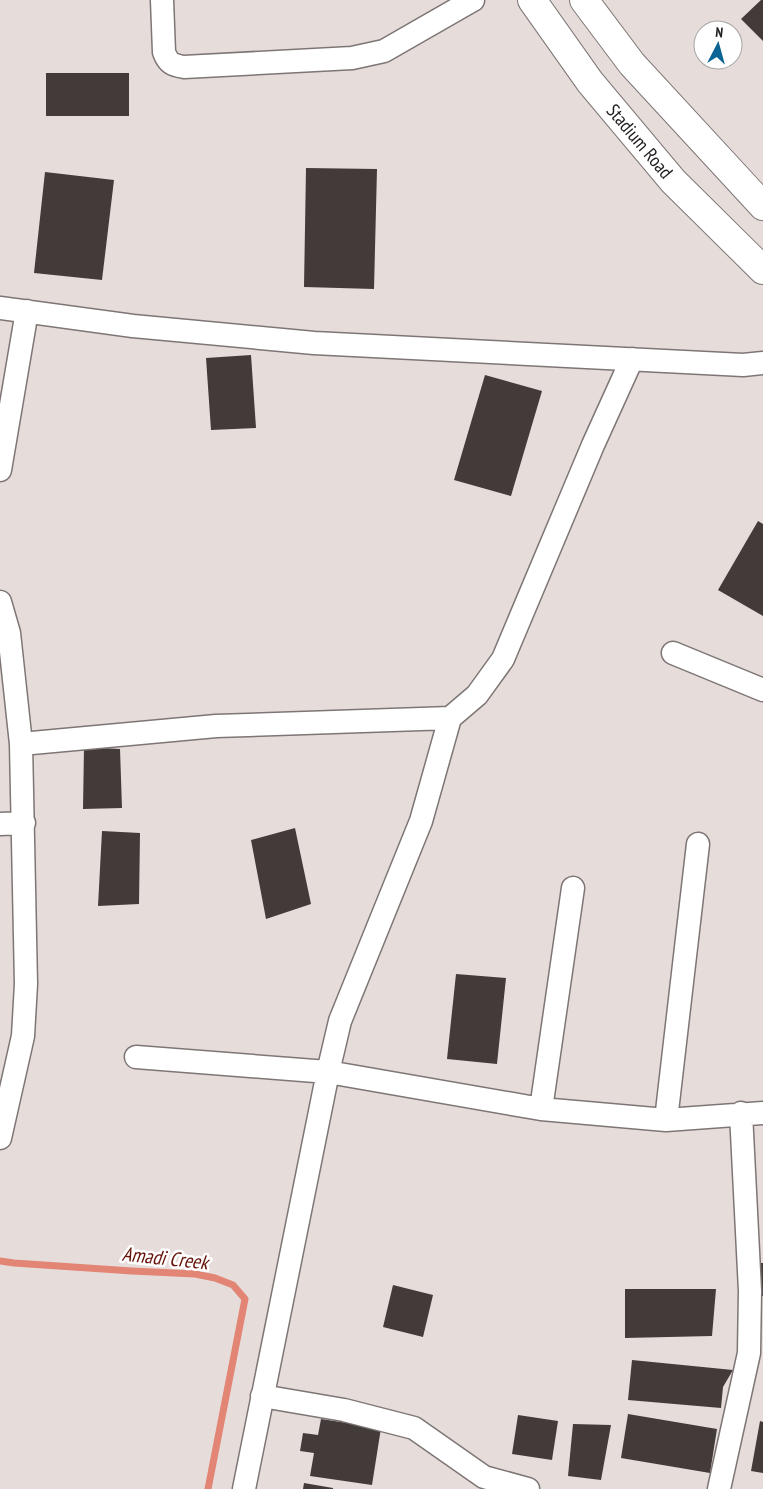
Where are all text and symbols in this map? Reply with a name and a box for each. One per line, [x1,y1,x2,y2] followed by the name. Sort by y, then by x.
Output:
[693,20,743,70] north arrow
[715,23,724,41] text: N
[602,99,678,183] street label: Stadium Road
[121,1241,211,1276] water label: Amadi Creek

